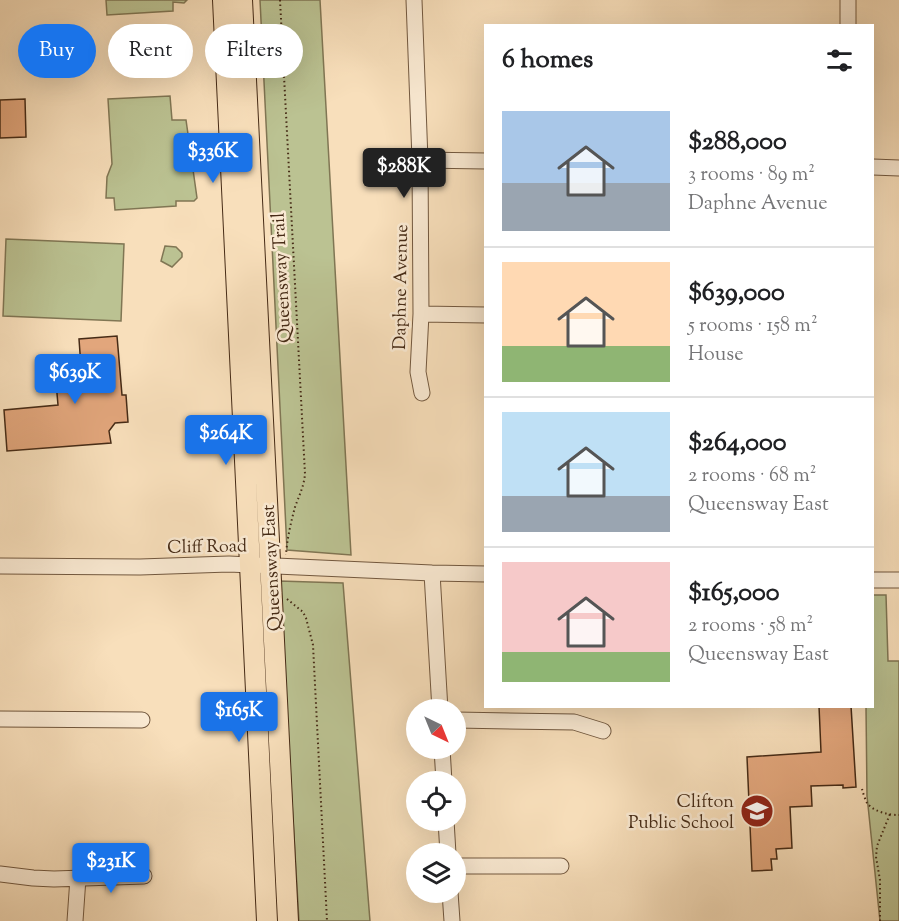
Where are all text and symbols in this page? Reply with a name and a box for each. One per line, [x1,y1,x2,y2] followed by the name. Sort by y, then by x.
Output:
[18,24,96,78] chip: Buy
[108,24,193,78] chip: Rent
[205,24,303,78] chip: Filters
[502,42,593,79] text: 6 homes
[823,44,856,77] icon: filters
[688,124,787,161] text: $288,000
[171,133,255,184] pin: $336K
[550,135,622,207] icon: home
[187,138,239,167] text: $336K
[362,148,446,199] pin: $288K
[377,153,431,182] text: $288K
[688,161,815,190] text: 3 rooms · 89 m²
[688,190,828,219] text: Daphne Avenue
[267,212,299,344] street label: Queensway Trail
[388,224,416,350] street label: Daphne Avenue
[688,275,785,312] text: $639,000
[550,286,622,358] icon: home
[688,312,818,341] text: 5 rooms · 158 m²
[688,341,743,370] text: House
[33,354,117,405] pin: $639K
[49,359,101,388] text: $639K
[184,415,268,466] pin: $264K
[199,420,253,449] text: $264K
[688,425,787,462] text: $264,000
[550,436,622,508] icon: home
[688,462,816,491] text: 2 rooms · 68 m²
[688,491,829,520] text: Queensway East
[257,504,289,632] street label: Queensway East
[167,534,247,562] street label: Cliff Road
[688,575,780,612] text: $165,000
[550,586,622,658] icon: home
[688,612,813,641] text: 2 rooms · 58 m²
[688,641,829,670] text: Queensway East
[197,692,281,743] pin: $165K
[215,697,263,726] text: $165K
[406,699,466,759] north arrow
[406,699,466,903] map controls
[406,771,466,831] button: locate
[628,790,734,837] place label: Clifton Public School
[739,793,775,829] school or university icon: Clifton Public School
[69,843,153,894] pin: $231K
[406,843,466,903] button: layers
[86,848,136,877] text: $231K

